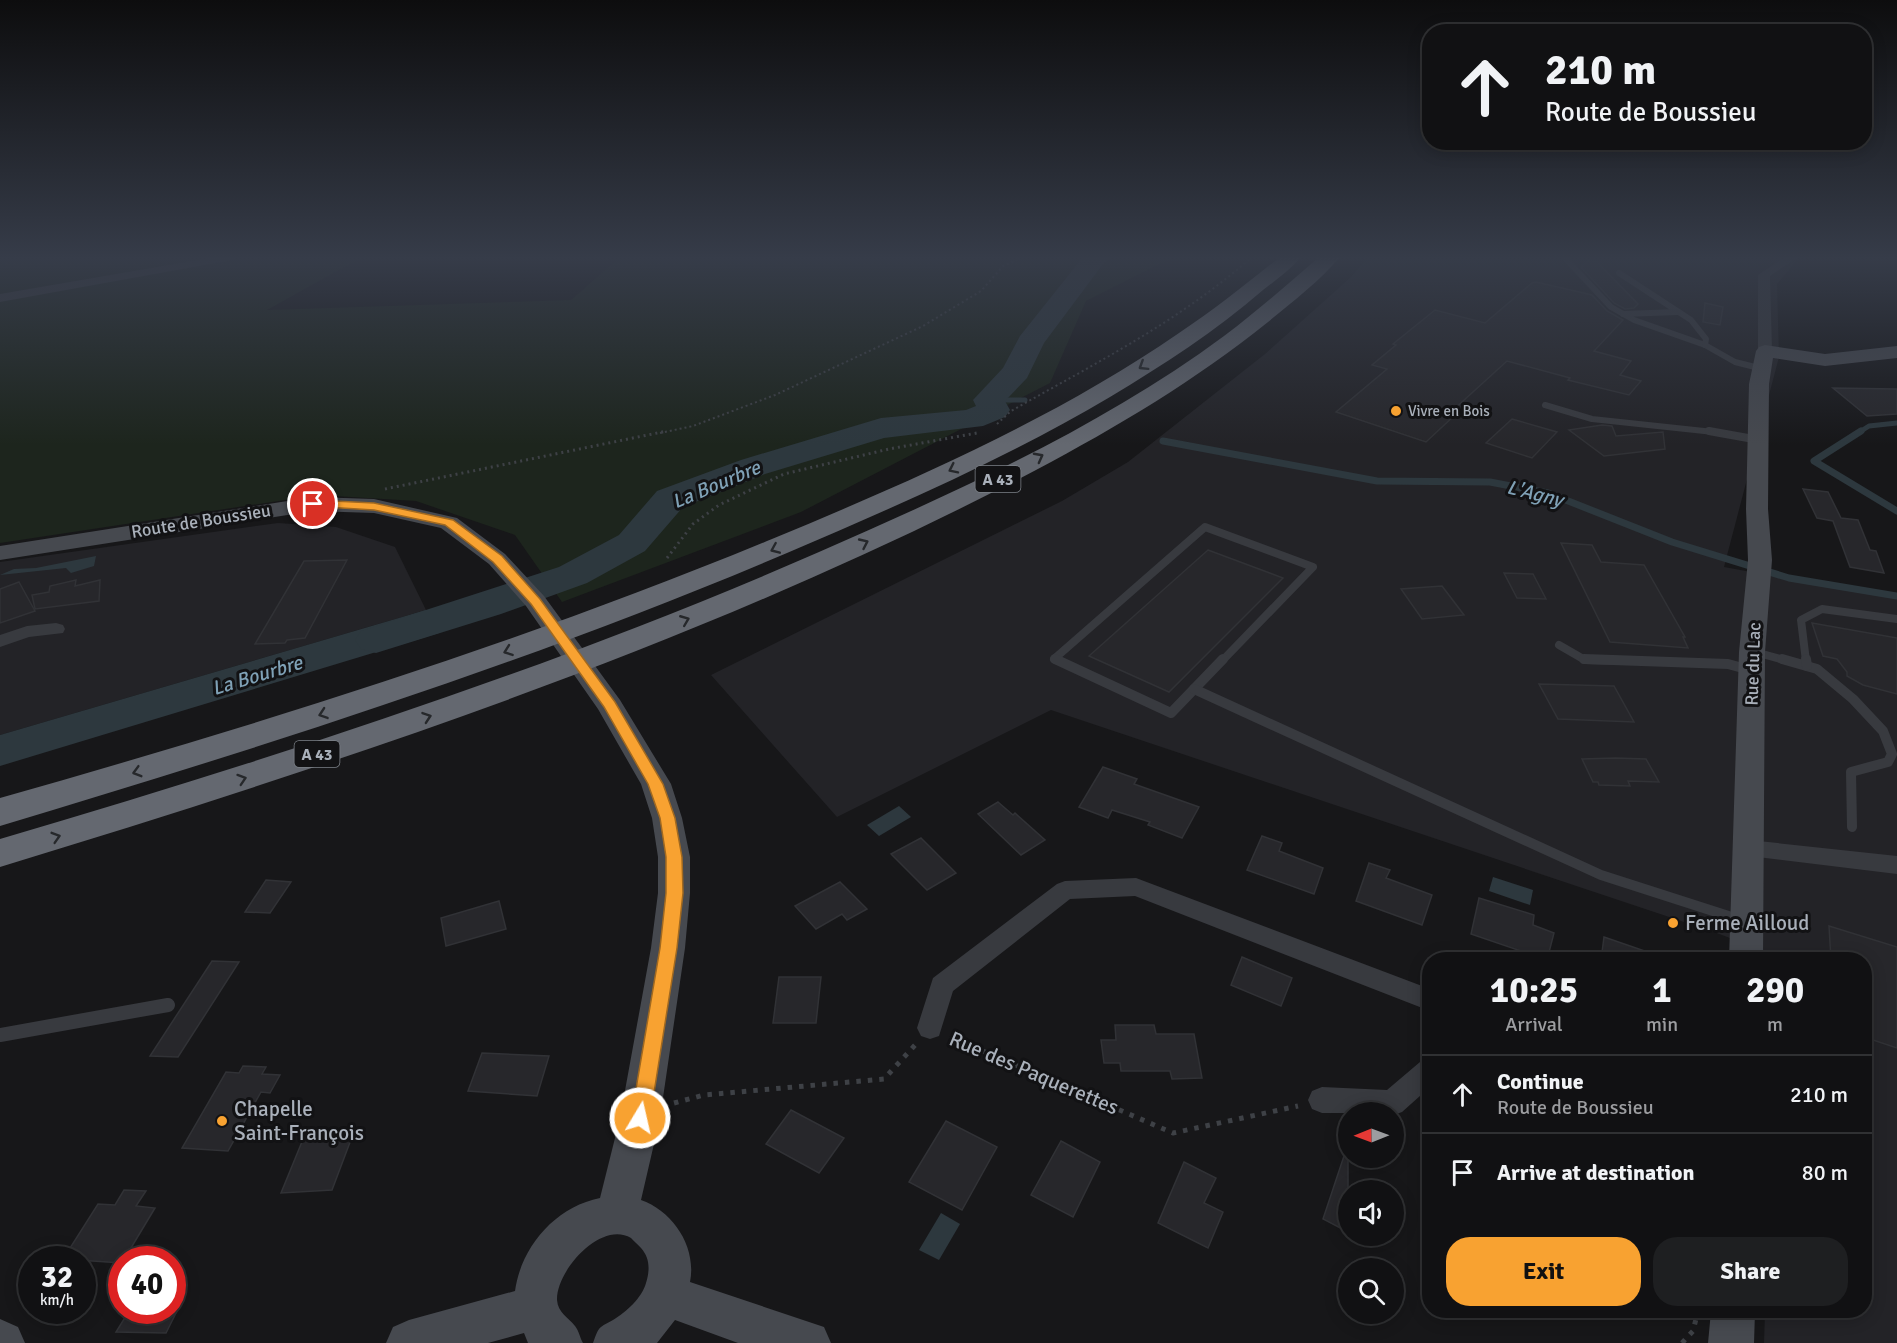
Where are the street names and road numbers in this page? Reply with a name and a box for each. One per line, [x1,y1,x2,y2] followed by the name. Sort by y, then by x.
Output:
[976,466,1020,492] road number: A 43
[130,499,272,543] street label: Route de Boussieu
[1741,622,1765,706] street label: Rue du Lac
[294,741,340,767] road number: A 43
[945,1026,1123,1120] street label: Rue des Paquerettes

